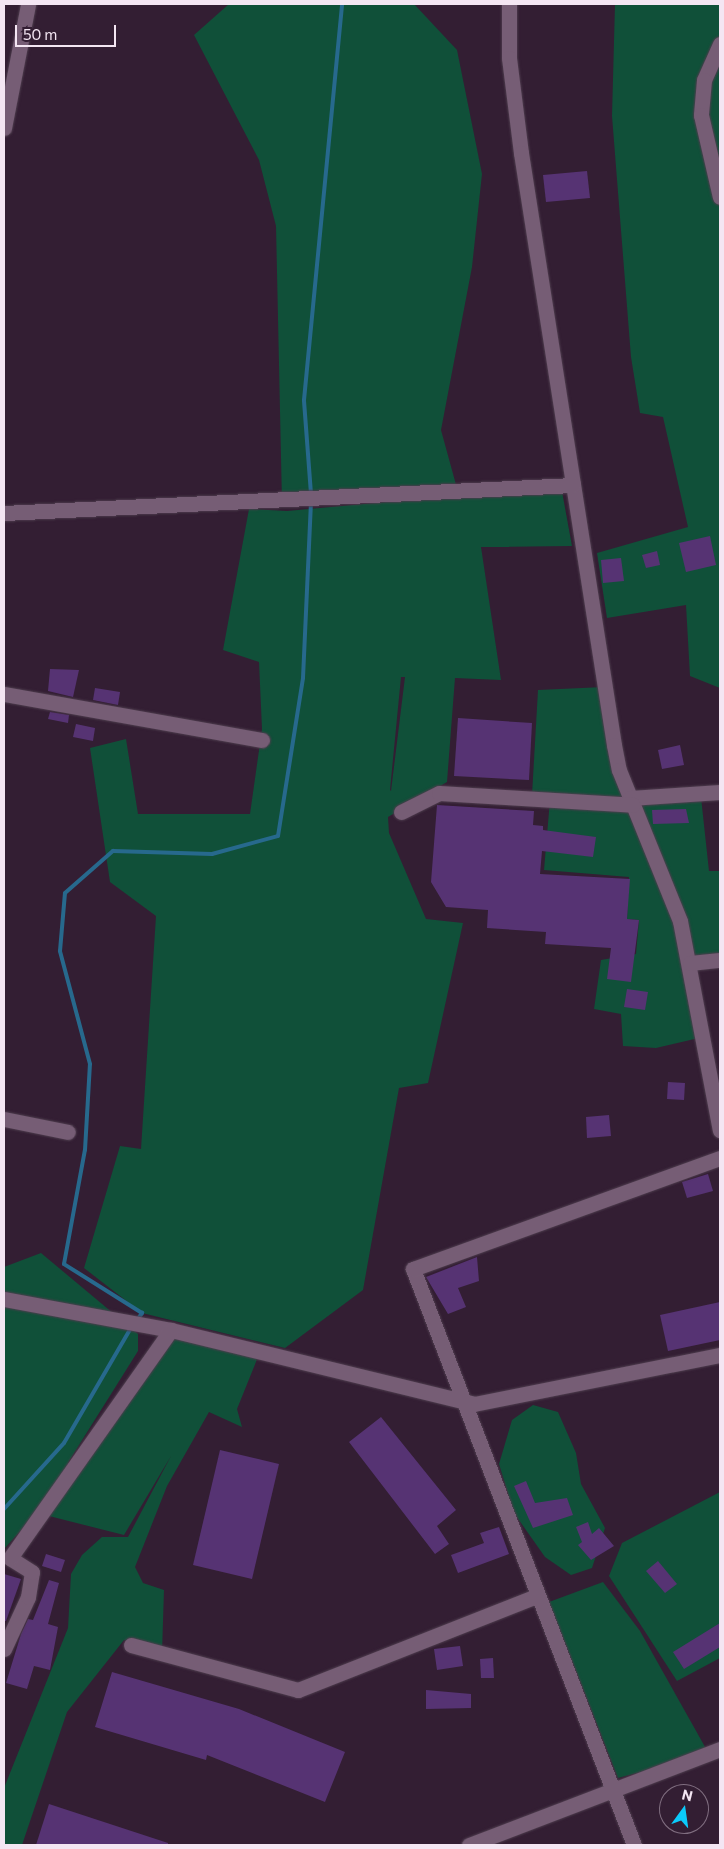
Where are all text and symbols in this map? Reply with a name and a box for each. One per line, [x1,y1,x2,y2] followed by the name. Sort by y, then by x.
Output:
[18,15,119,47] scale bar
[23,25,57,43] text: 50 m
[659,1784,709,1834] north arrow
[680,1785,695,1804] text: N

